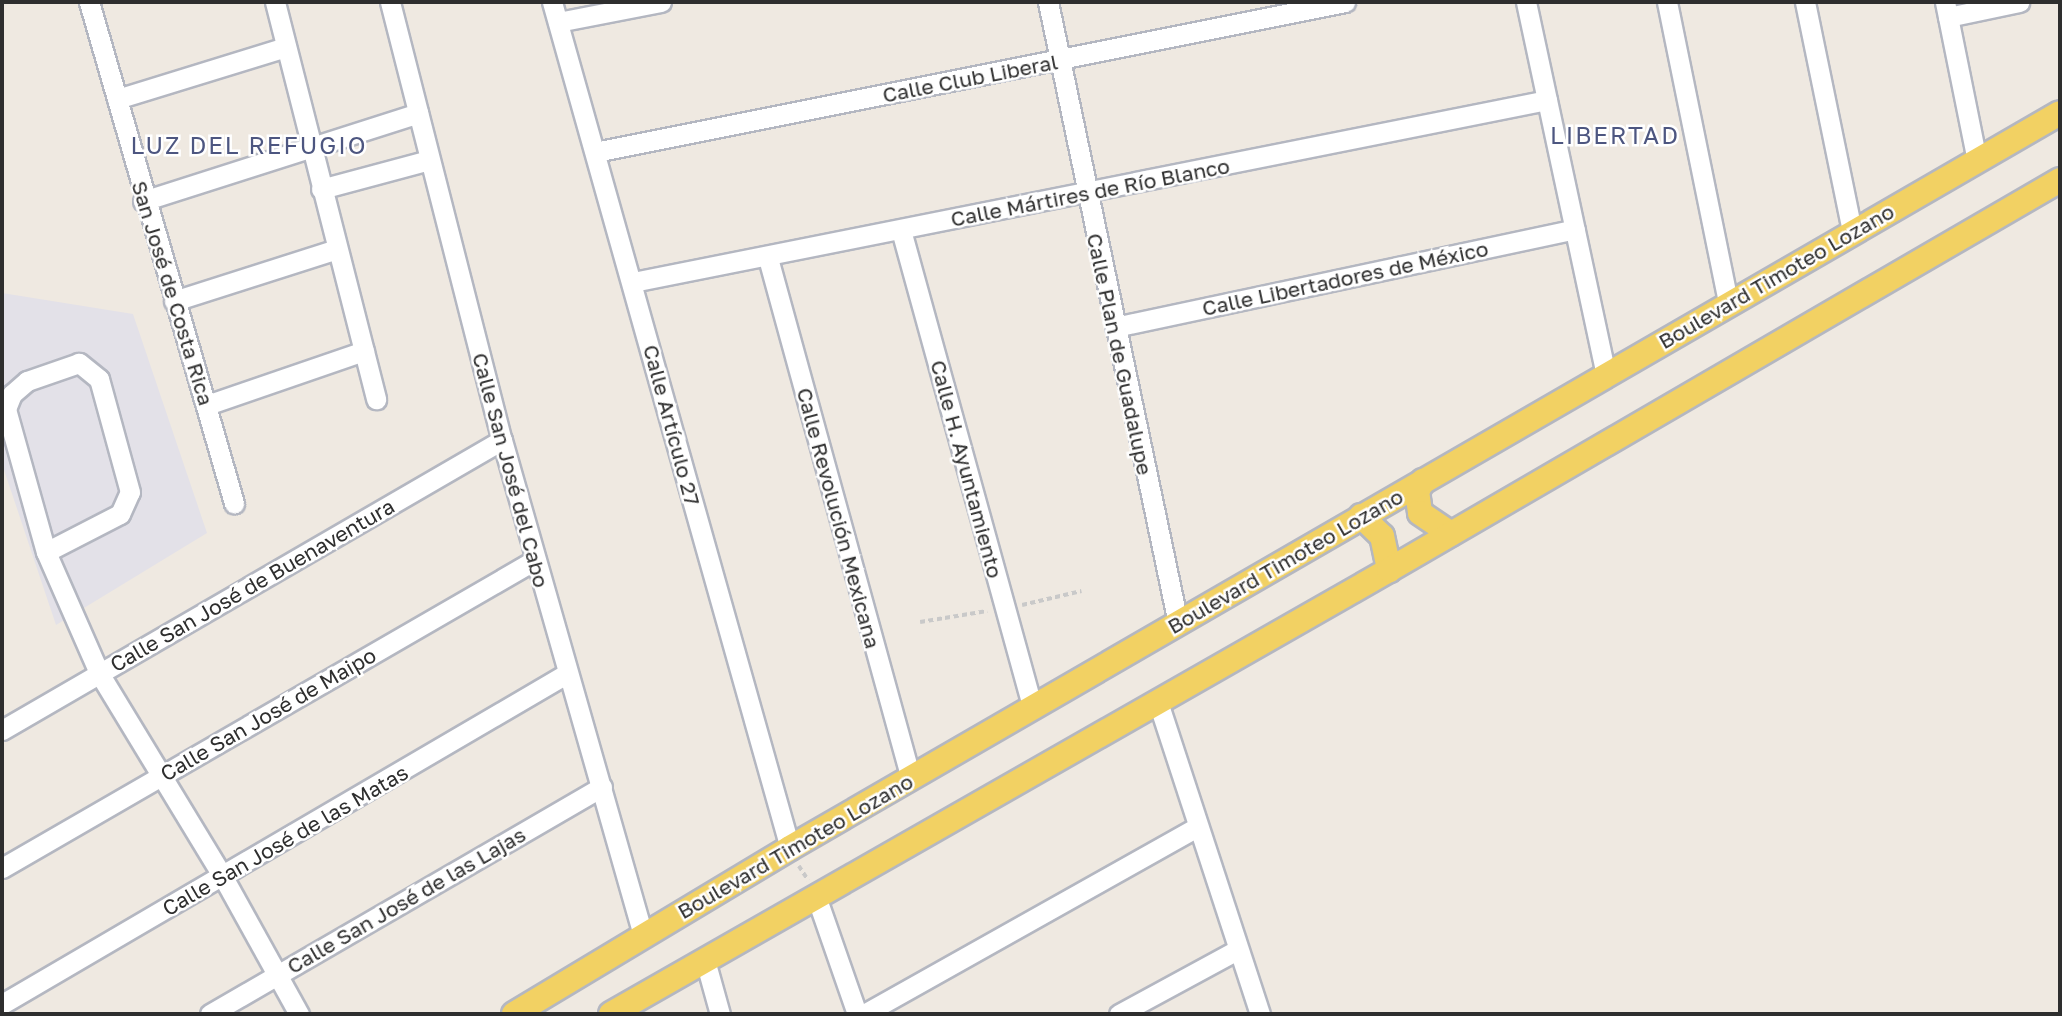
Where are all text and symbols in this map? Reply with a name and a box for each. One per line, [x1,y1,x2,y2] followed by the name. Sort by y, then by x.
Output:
[880,49,1060,107] street label: Calle Club Liberal
[1551,121,1679,149] district label: LIBERTAD
[132,131,366,159] district label: LUZ DEL REFUGIO
[948,153,1232,231] street label: Calle Mártires de Río Blanco
[127,178,219,408] street label: San José de Costa Rica
[1654,198,1898,354] street label: Boulevard Timoteo Lozano
[1082,231,1158,477] street label: Calle Plan de Guadalupe
[1200,235,1490,321] street label: Calle Libertadores de México
[638,342,706,508] street label: Calle Artículo 27
[468,350,554,590] street label: Calle San José del Cabo
[926,357,1008,581] street label: Calle H. Ayuntamiento
[792,385,886,651] street label: Calle Revolución Mexicana
[1163,483,1407,639] street label: Boulevard Timoteo Lozano
[105,493,399,677] street label: Calle San José de Buenaventura
[156,642,380,786] street label: Calle San José de Maipo
[158,759,412,921] street label: Calle San José de las Matas
[673,768,917,924] street label: Boulevard Timoteo Lozano
[282,821,530,979] street label: Calle San José de las Lajas

